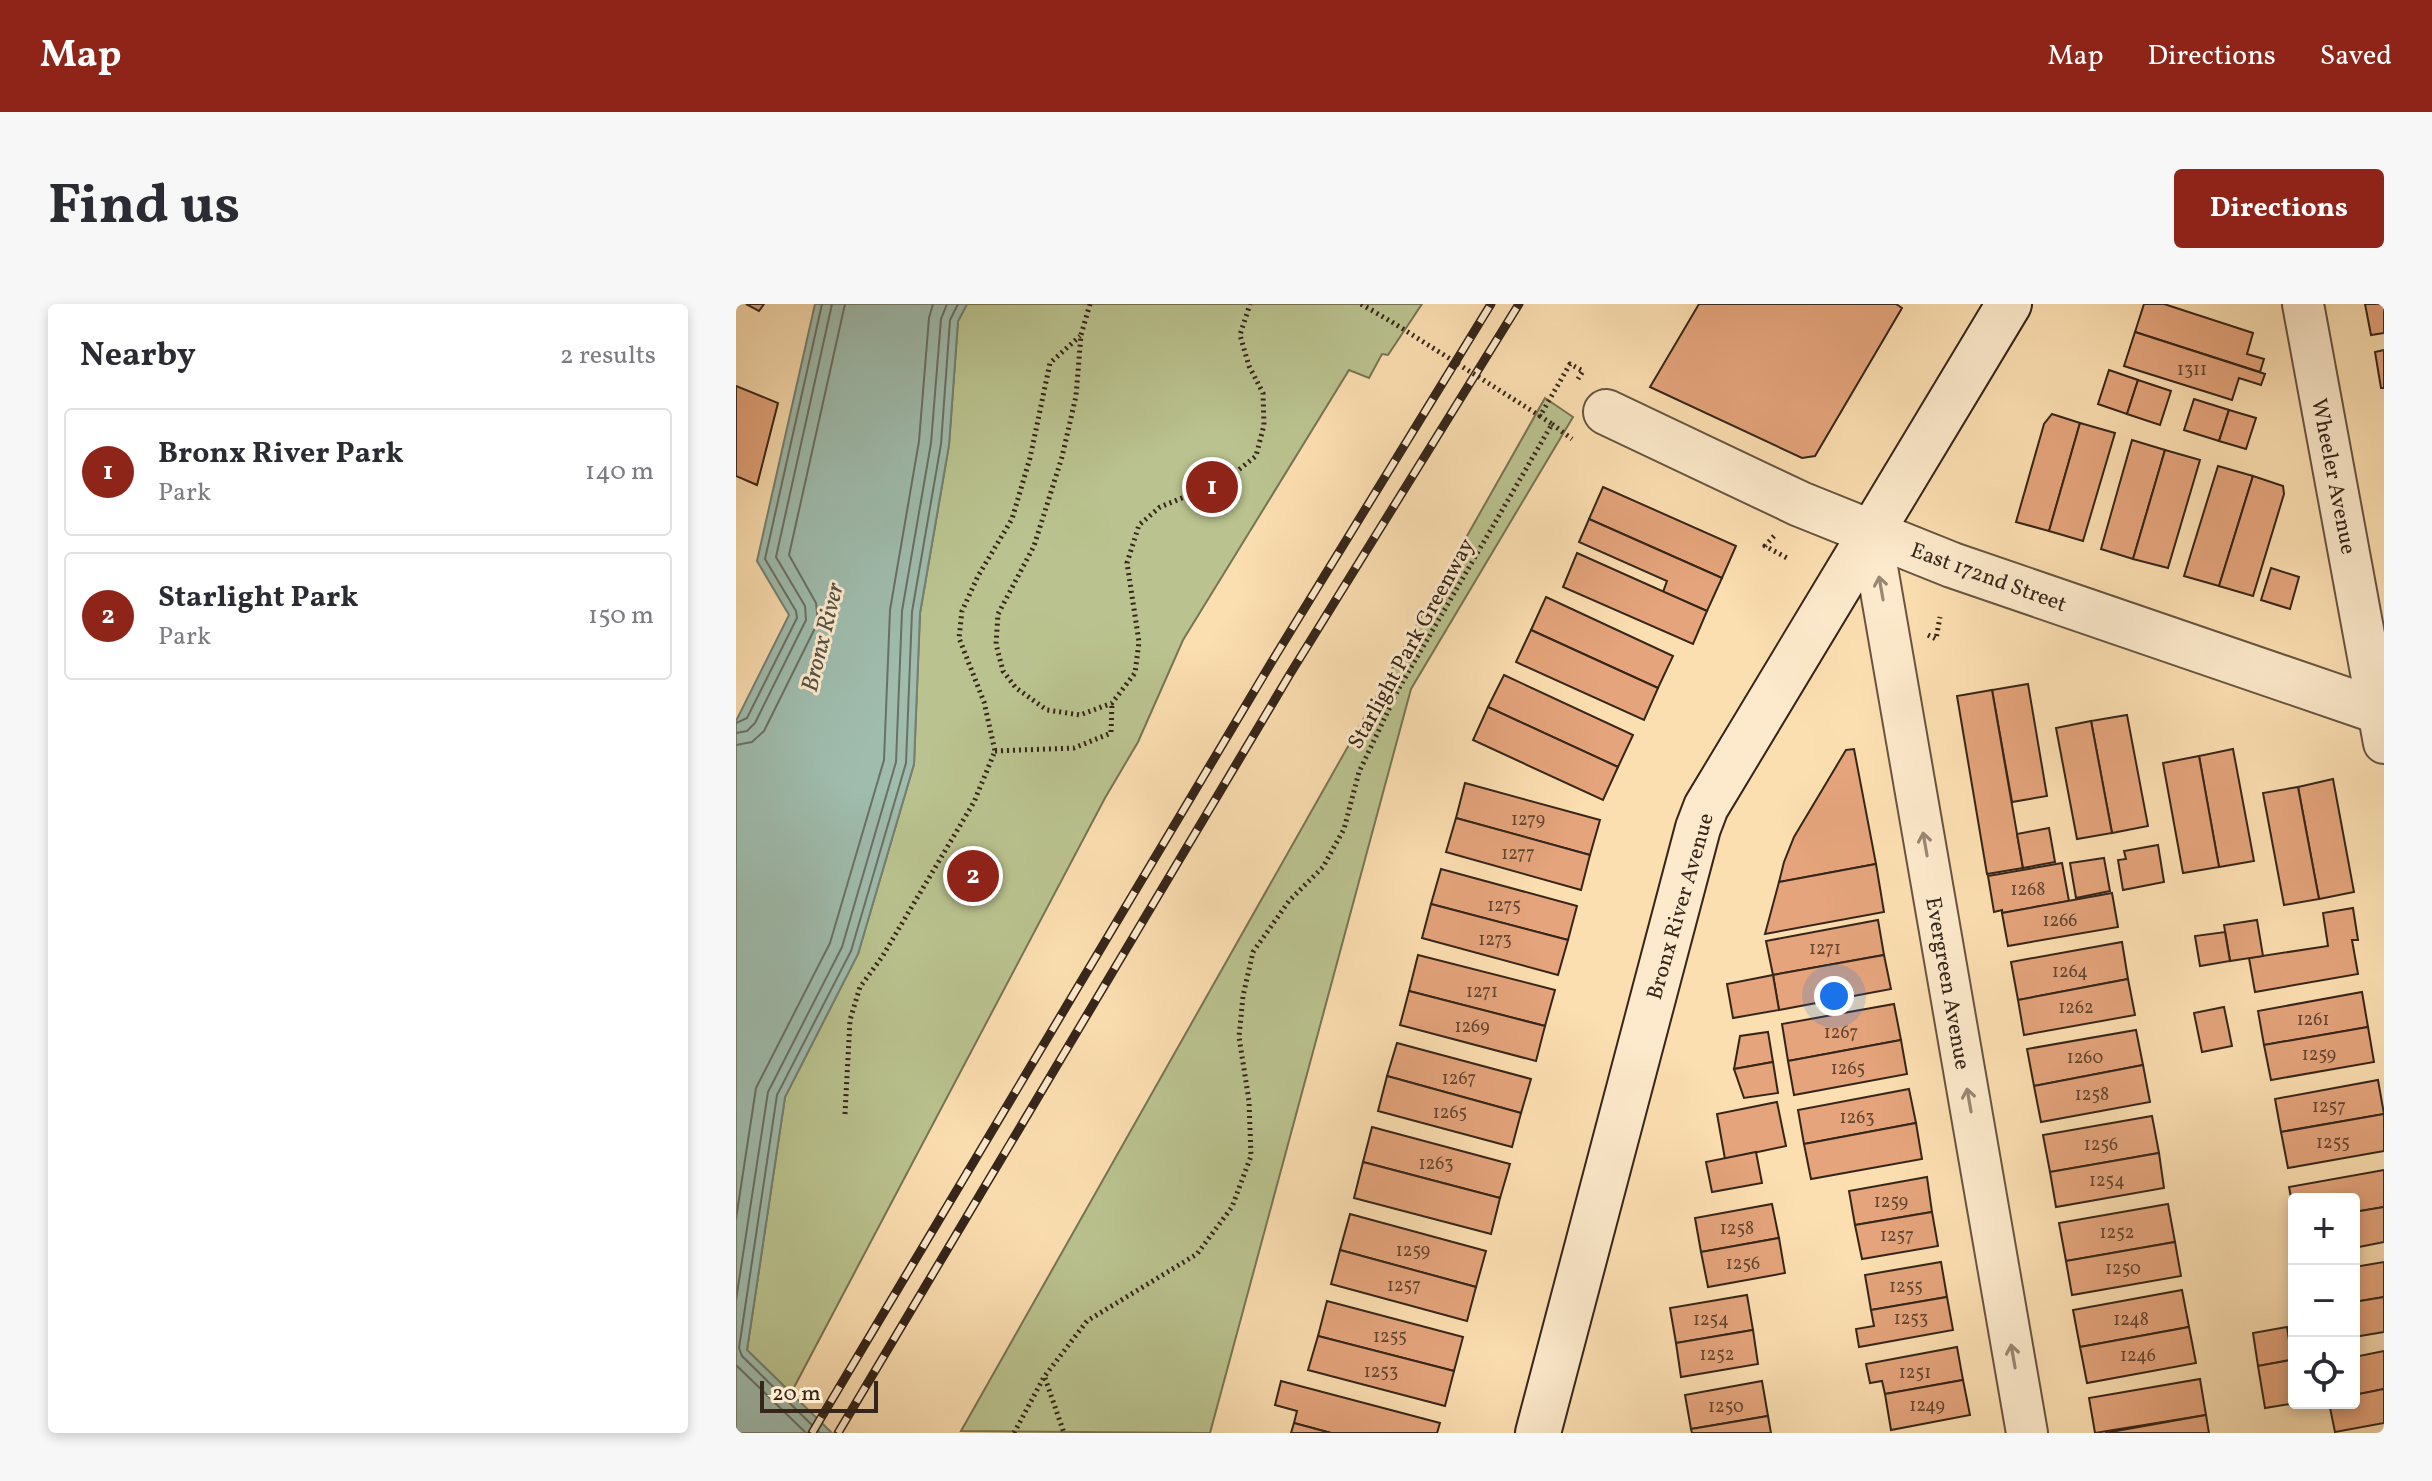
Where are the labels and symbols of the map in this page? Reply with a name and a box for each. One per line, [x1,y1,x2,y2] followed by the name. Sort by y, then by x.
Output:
[2177,358,2207,383] house number: 1311
[2302,396,2363,557] street label: Wheeler Avenue
[1186,457,1238,517] pin: 1
[1341,533,1483,755] street label: Starlight Park Greenway
[1906,536,2071,621] street label: East 172nd Street
[1872,575,1887,601] one-way arrow
[794,578,854,696] water label: Bronx River
[1511,808,1545,833] house number: 1279
[1640,810,1723,1004] street label: Bronx River Avenue
[1917,832,1932,857] one-way arrow
[1501,842,1535,867] house number: 1277
[947,846,999,906] pin: 2
[2011,878,2045,903] house number: 1268
[1487,894,1521,919] house number: 1275
[1916,895,1977,1072] street label: Evergreen Avenue
[2043,909,2077,934] house number: 1266
[1478,928,1512,953] house number: 1273
[1809,937,1841,962] house number: 1271
[2052,960,2088,985] house number: 1264
[1814,976,1854,1016] your location
[1466,980,1498,1005] house number: 1271
[2058,996,2094,1021] house number: 1262
[2297,1008,2329,1033] house number: 1261
[1454,1015,1490,1040] house number: 1269
[1824,1021,1858,1046] house number: 1267
[2302,1043,2336,1068] house number: 1259
[2067,1046,2103,1071] house number: 1260
[1831,1057,1865,1082] house number: 1265
[1442,1067,1476,1092] house number: 1267
[2075,1083,2109,1108] house number: 1258
[1961,1088,1976,1113] one-way arrow
[2312,1095,2346,1120] house number: 1257
[1433,1101,1467,1126] house number: 1265
[1840,1106,1874,1131] house number: 1263
[2316,1131,2350,1156] house number: 1255
[2084,1133,2118,1158] house number: 1256
[1419,1152,1453,1177] house number: 1263
[2089,1169,2125,1194] house number: 1254
[1874,1190,1908,1215] house number: 1259
[1720,1217,1754,1242] house number: 1258
[2100,1221,2134,1246] house number: 1252
[1880,1224,1914,1249] house number: 1257
[1396,1239,1430,1264] house number: 1259
[1726,1252,1760,1277] house number: 1256
[2105,1257,2141,1282] house number: 1250
[1387,1274,1421,1299] house number: 1257
[1889,1275,1923,1300] house number: 1255
[1894,1307,1928,1332] house number: 1253
[1693,1308,1729,1333] house number: 1254
[2113,1308,2149,1333] house number: 1248
[1373,1325,1407,1350] house number: 1255
[1700,1343,1734,1368] house number: 1252
[2005,1344,2020,1369] one-way arrow
[2120,1344,2156,1369] house number: 1246
[1364,1360,1398,1385] house number: 1253
[1899,1361,1931,1386] house number: 1251
[760,1377,878,1413] scale bar
[1909,1394,1945,1419] house number: 1249
[1708,1395,1744,1420] house number: 1250

